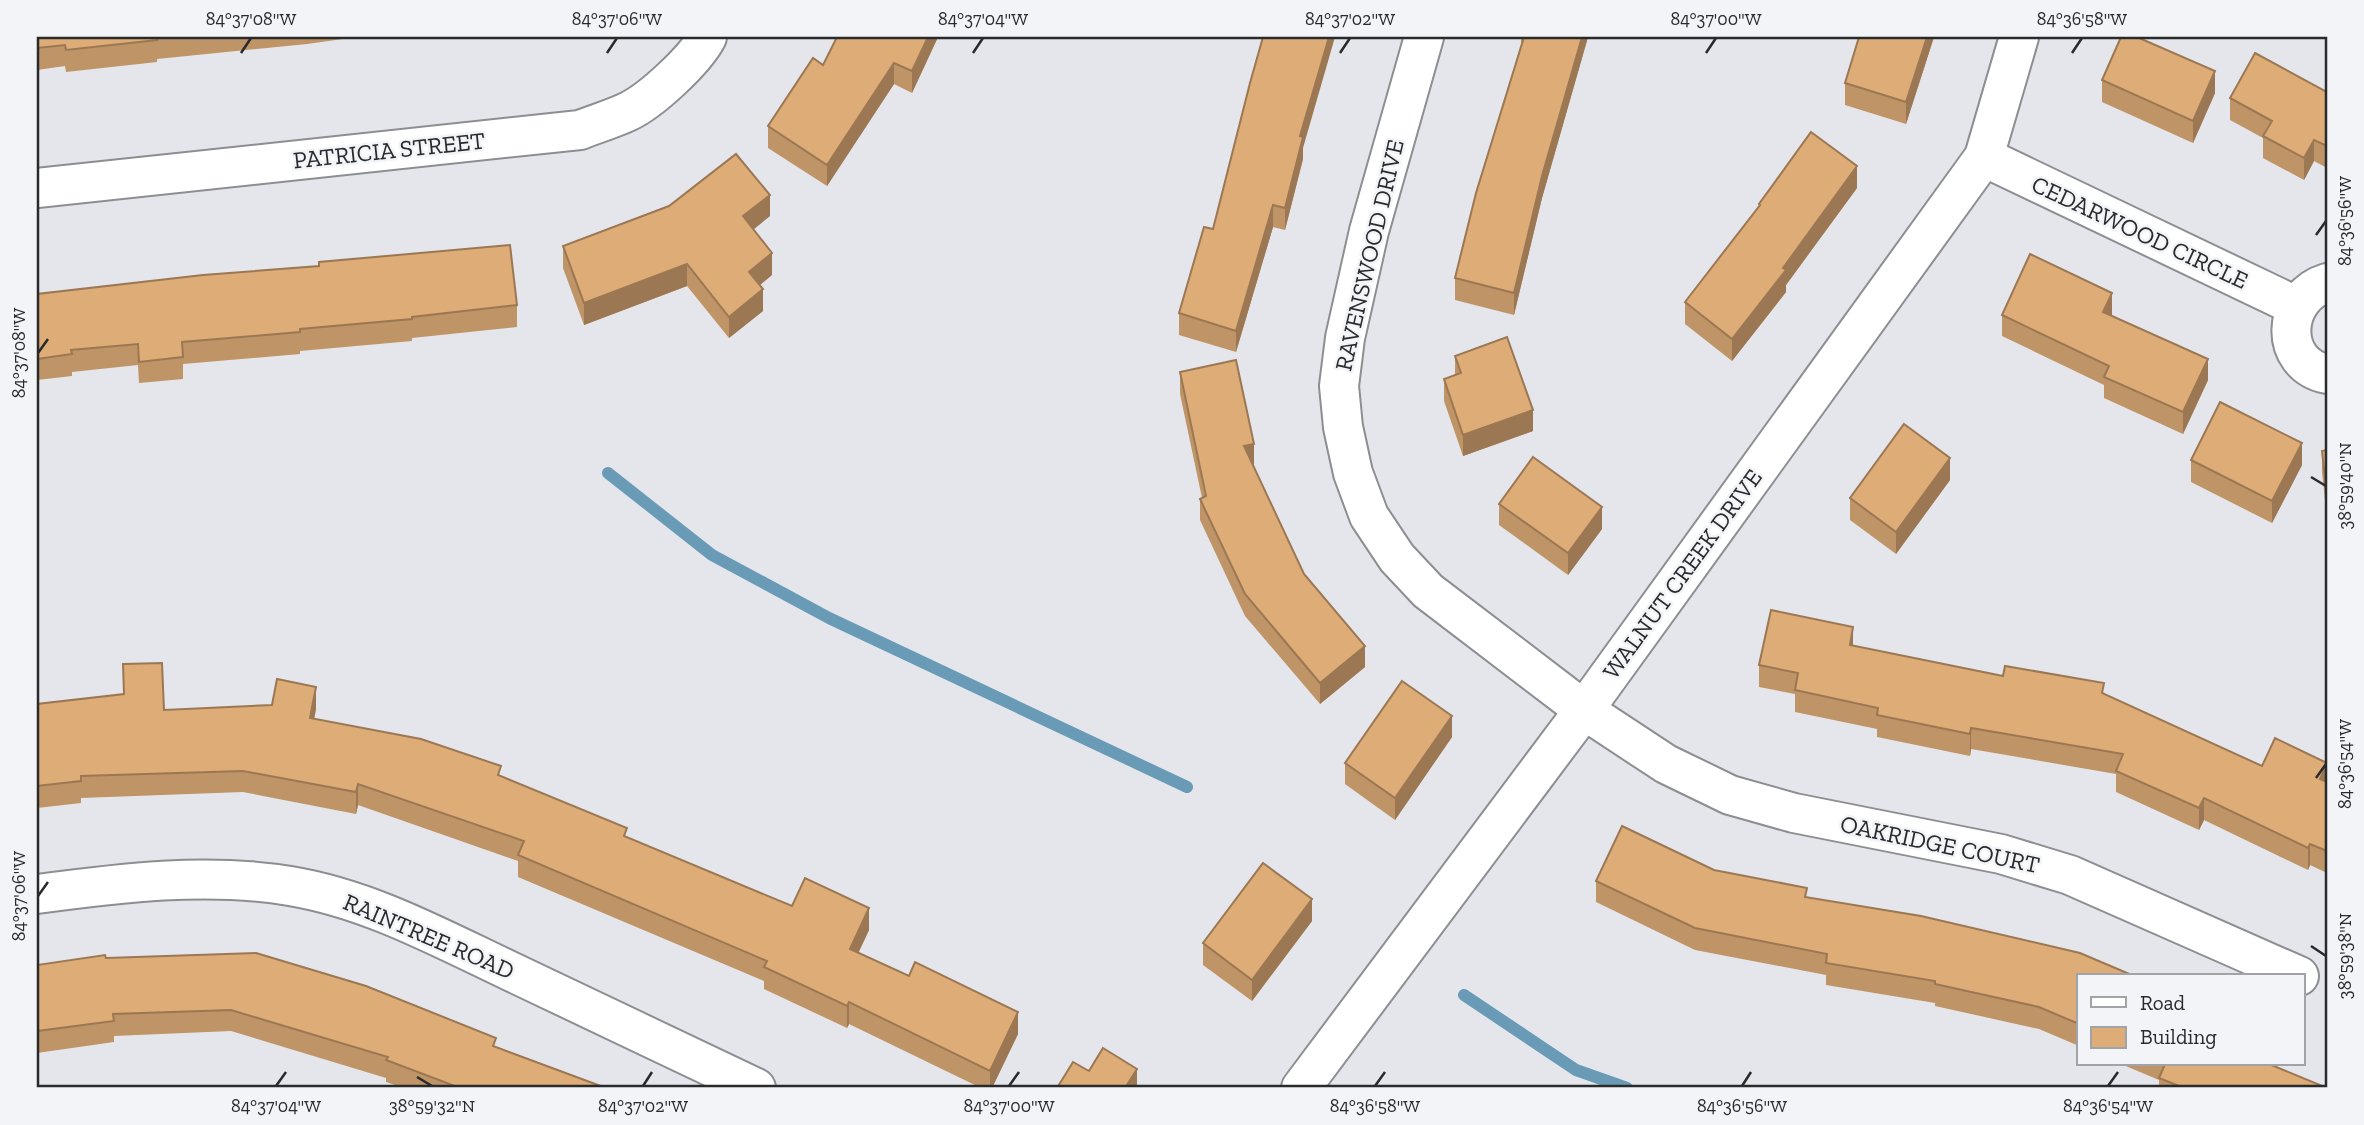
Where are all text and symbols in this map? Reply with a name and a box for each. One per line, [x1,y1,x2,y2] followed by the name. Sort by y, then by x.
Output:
[206,8,296,30] text: 84°37'08"W
[572,8,662,30] text: 84°37'06"W
[938,8,1028,30] text: 84°37'04"W
[1305,8,1395,30] text: 84°37'02"W
[1670,8,1762,30] text: 84°37'00"W
[2037,8,2127,30] text: 84°36'58"W
[292,125,487,175] street label: PATRICIA STREET
[1328,136,1410,374] street label: RAVENSWOOD DRIVE
[2027,169,2253,295] street label: CEDARWOOD CIRCLE
[2334,176,2356,266] text: 84°36'56"W
[8,308,30,398] text: 84°37'08"W
[2334,442,2356,530] text: 38°59'40"N
[1596,463,1768,685] street label: WALNUT CREEK DRIVE
[2334,719,2356,809] text: 84°36'54"W
[1838,809,2042,879] street label: OAKRIDGE COURT
[8,851,30,941] text: 84°37'06"W
[339,887,519,985] street label: RAINTREE ROAD
[2334,913,2356,999] text: 38°59'38"N
[2077,974,2304,1066] legend
[2140,990,2186,1015] text: Road
[2140,1024,2217,1049] text: Building
[231,1095,321,1117] text: 84°37'04"W
[389,1095,475,1117] text: 38°59'32"N
[598,1095,688,1117] text: 84°37'02"W
[963,1095,1055,1117] text: 84°37'00"W
[1330,1095,1420,1117] text: 84°36'58"W
[1697,1095,1787,1117] text: 84°36'56"W
[2063,1095,2153,1117] text: 84°36'54"W

